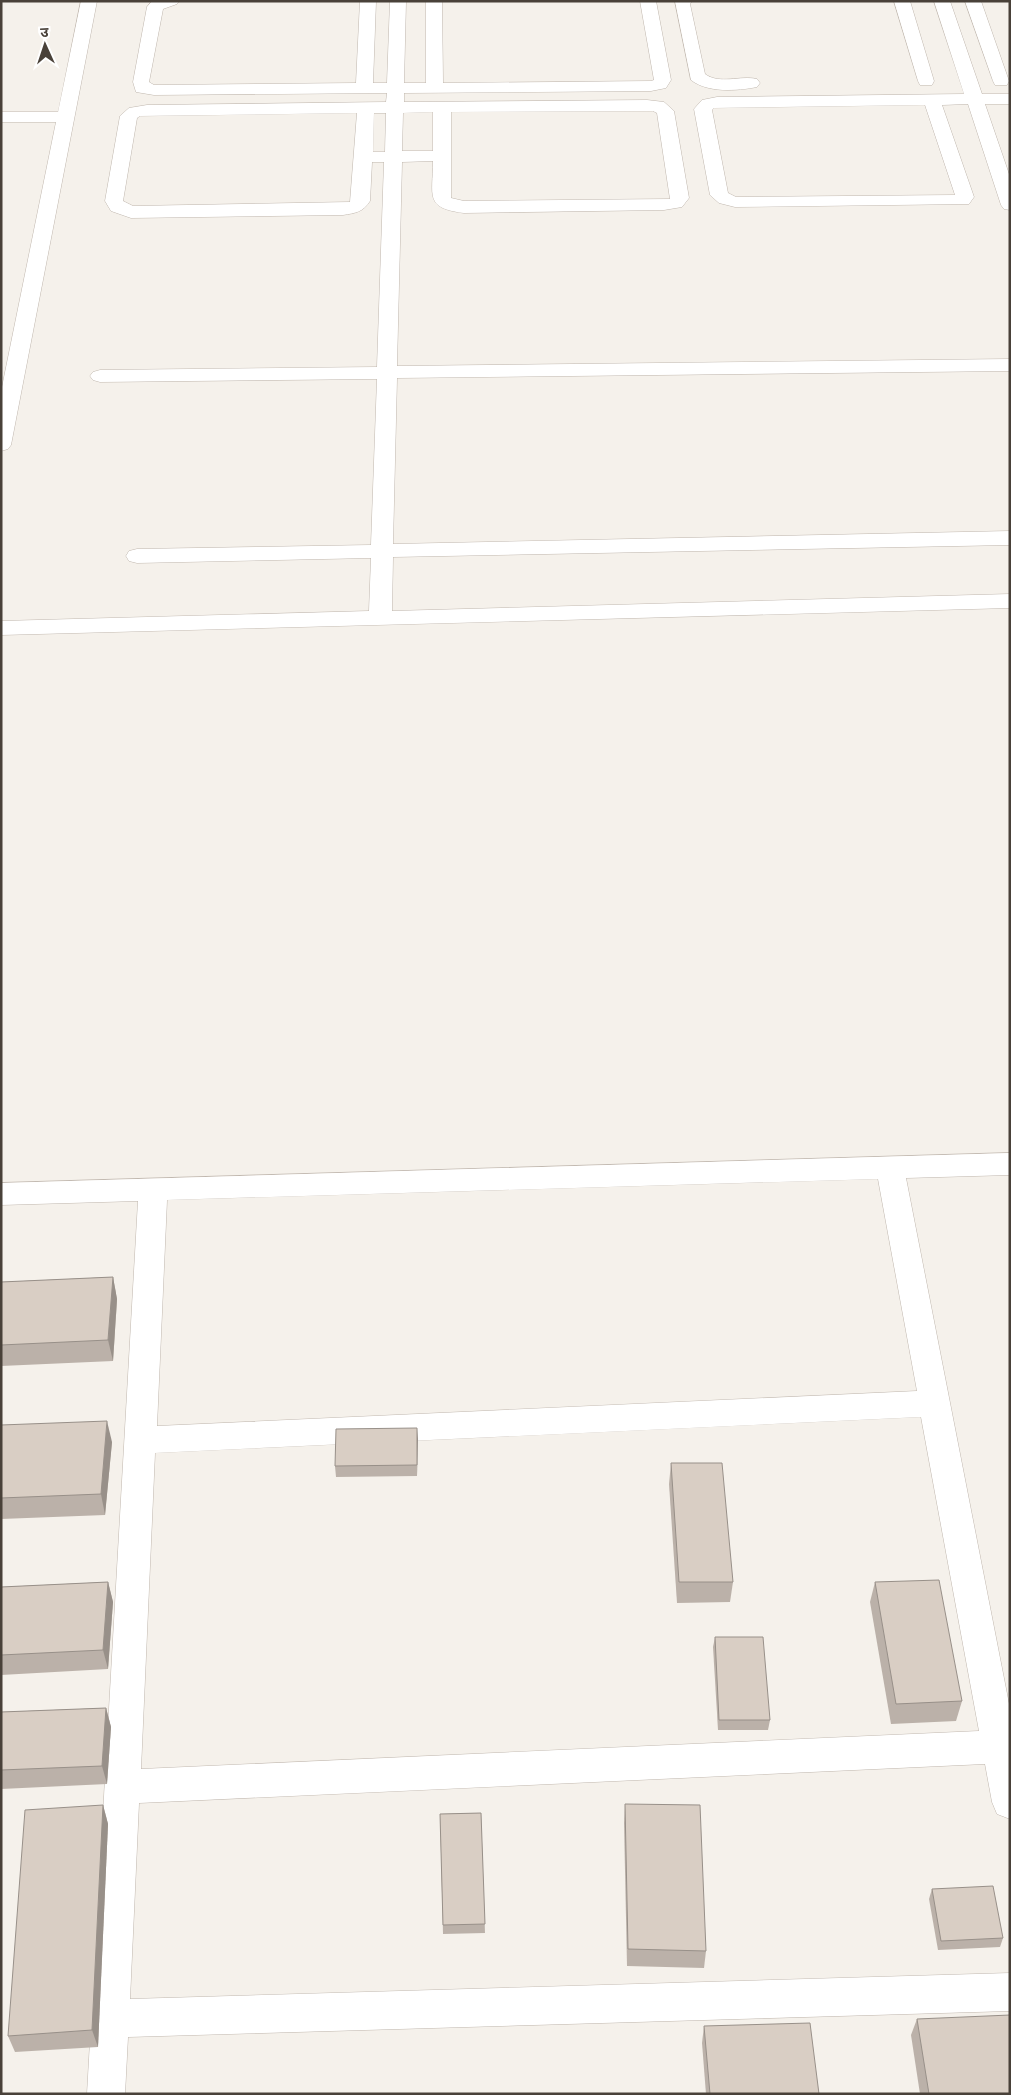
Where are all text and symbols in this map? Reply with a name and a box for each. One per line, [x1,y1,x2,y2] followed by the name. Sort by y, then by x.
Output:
[20,20,70,70] north arrow
[40,24,50,40] text: उ

